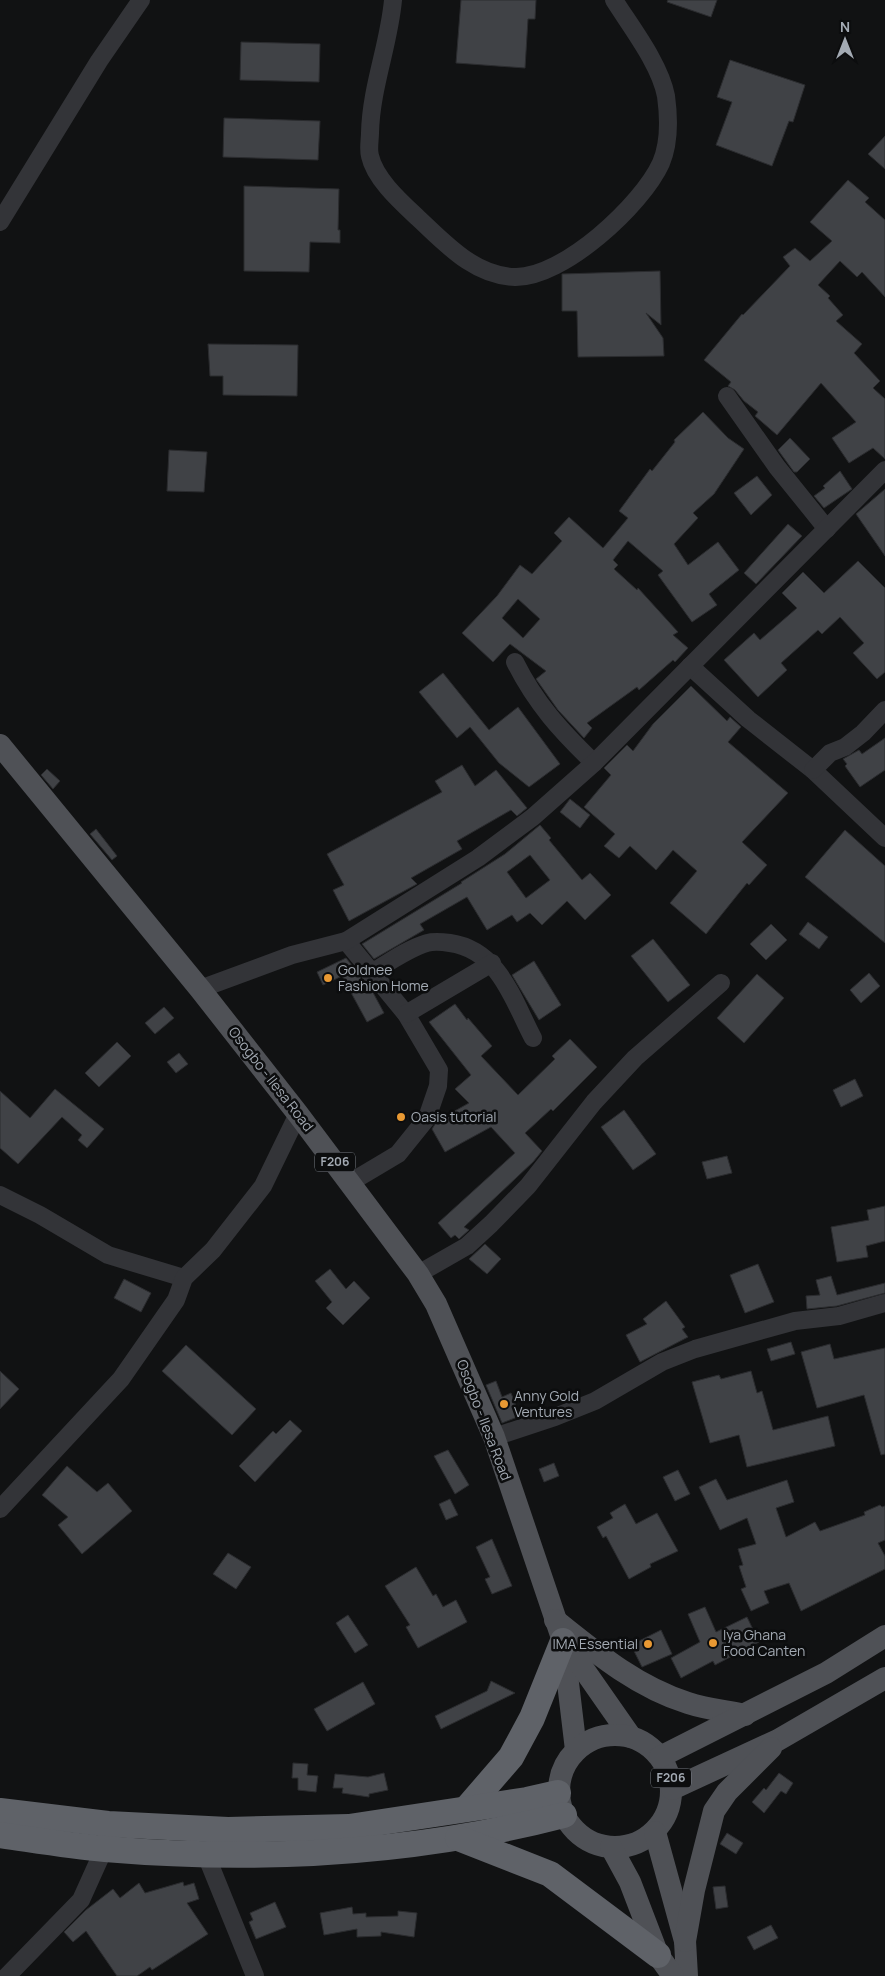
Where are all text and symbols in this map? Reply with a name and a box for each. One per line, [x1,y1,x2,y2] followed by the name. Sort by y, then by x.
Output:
[820,15,870,65] north arrow
[840,17,850,36] text: N
[338,960,429,995] place label: Goldnee Fashion Home
[322,972,334,984] marker: Goldnee Fashion Home
[225,1022,318,1135] street label: Osogbo - Ilesa Road
[411,1107,497,1126] place label: Oasis tutorial
[395,1111,407,1123] marker: Oasis tutorial
[315,1152,355,1172] road number: F206
[453,1357,516,1483] street label: Osogbo - Ilesa Road
[514,1386,579,1421] place label: Anny Gold Ventures
[498,1398,510,1410] marker: Anny Gold Ventures
[723,1625,805,1660] place label: Iya Ghana Food Canten
[552,1634,638,1653] place label: IMA Essential
[707,1637,719,1649] marker: Iya Ghana Food Canten
[642,1638,654,1650] marker: IMA Essential
[651,1769,691,1788] road number: F206

